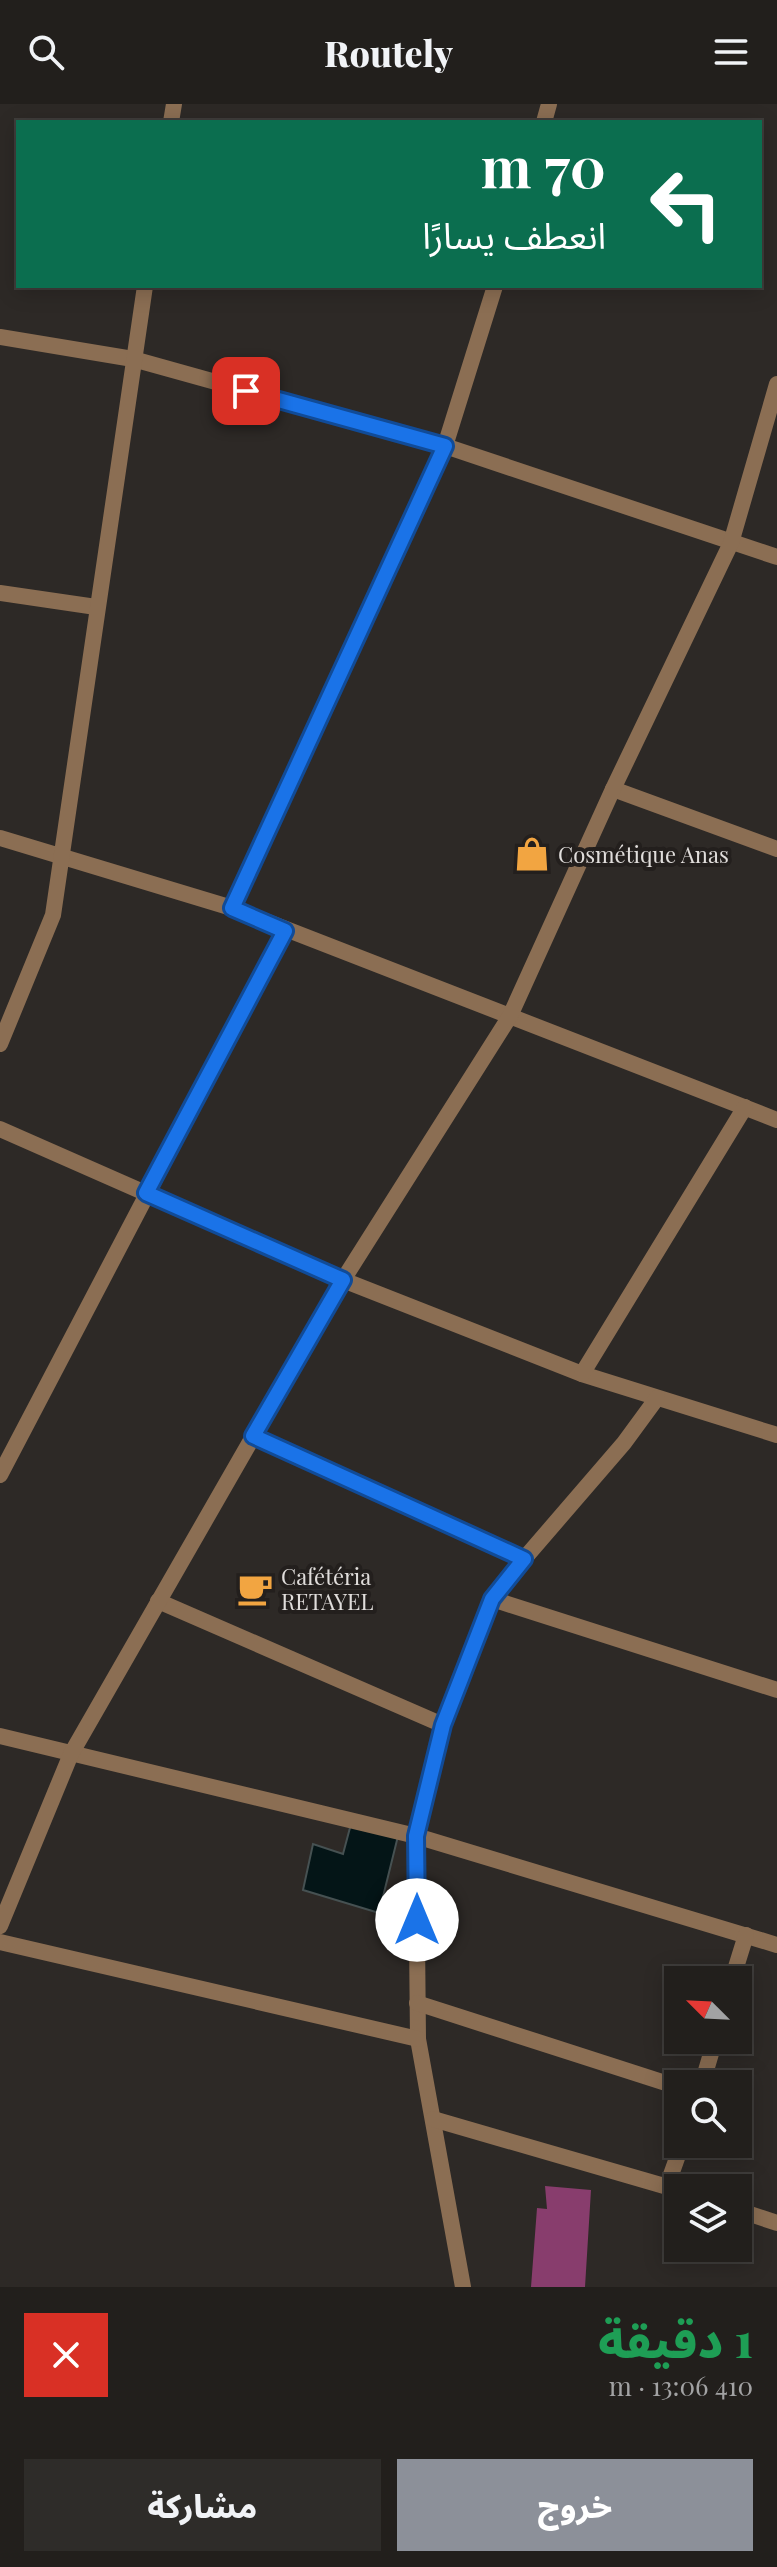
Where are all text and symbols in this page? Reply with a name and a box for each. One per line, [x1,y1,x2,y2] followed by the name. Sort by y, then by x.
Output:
[324,28,453,76] text: Routely
[24,30,68,74] icon: search
[709,30,753,74] icon: menu
[481,128,606,203] text: 70 m
[634,152,738,256] icon: left
[422,210,606,258] text: انعطف يسارًا
[212,357,280,425] pin
[224,369,268,413] icon: arrive
[513,835,551,873] shop icon: Cosmétique Anas
[558,839,729,869] place label: Cosmétique Anas
[281,1561,373,1616] place label: Cafétéria RETAYEL
[236,1570,274,1608] cafe icon: Cafétéria RETAYEL
[375,1878,459,1962] position arrow
[664,1966,752,2054] north arrow
[664,1966,752,2262] map controls
[664,2070,752,2158] button: search
[664,2174,752,2262] button: layers
[598,2306,753,2370] text: 1 دقيقة
[24,2313,108,2397] button: close
[609,2368,753,2403] text: 410 m · 13:06
[24,2459,381,2551] button: مشاركة
[397,2459,753,2551] button: خروج

